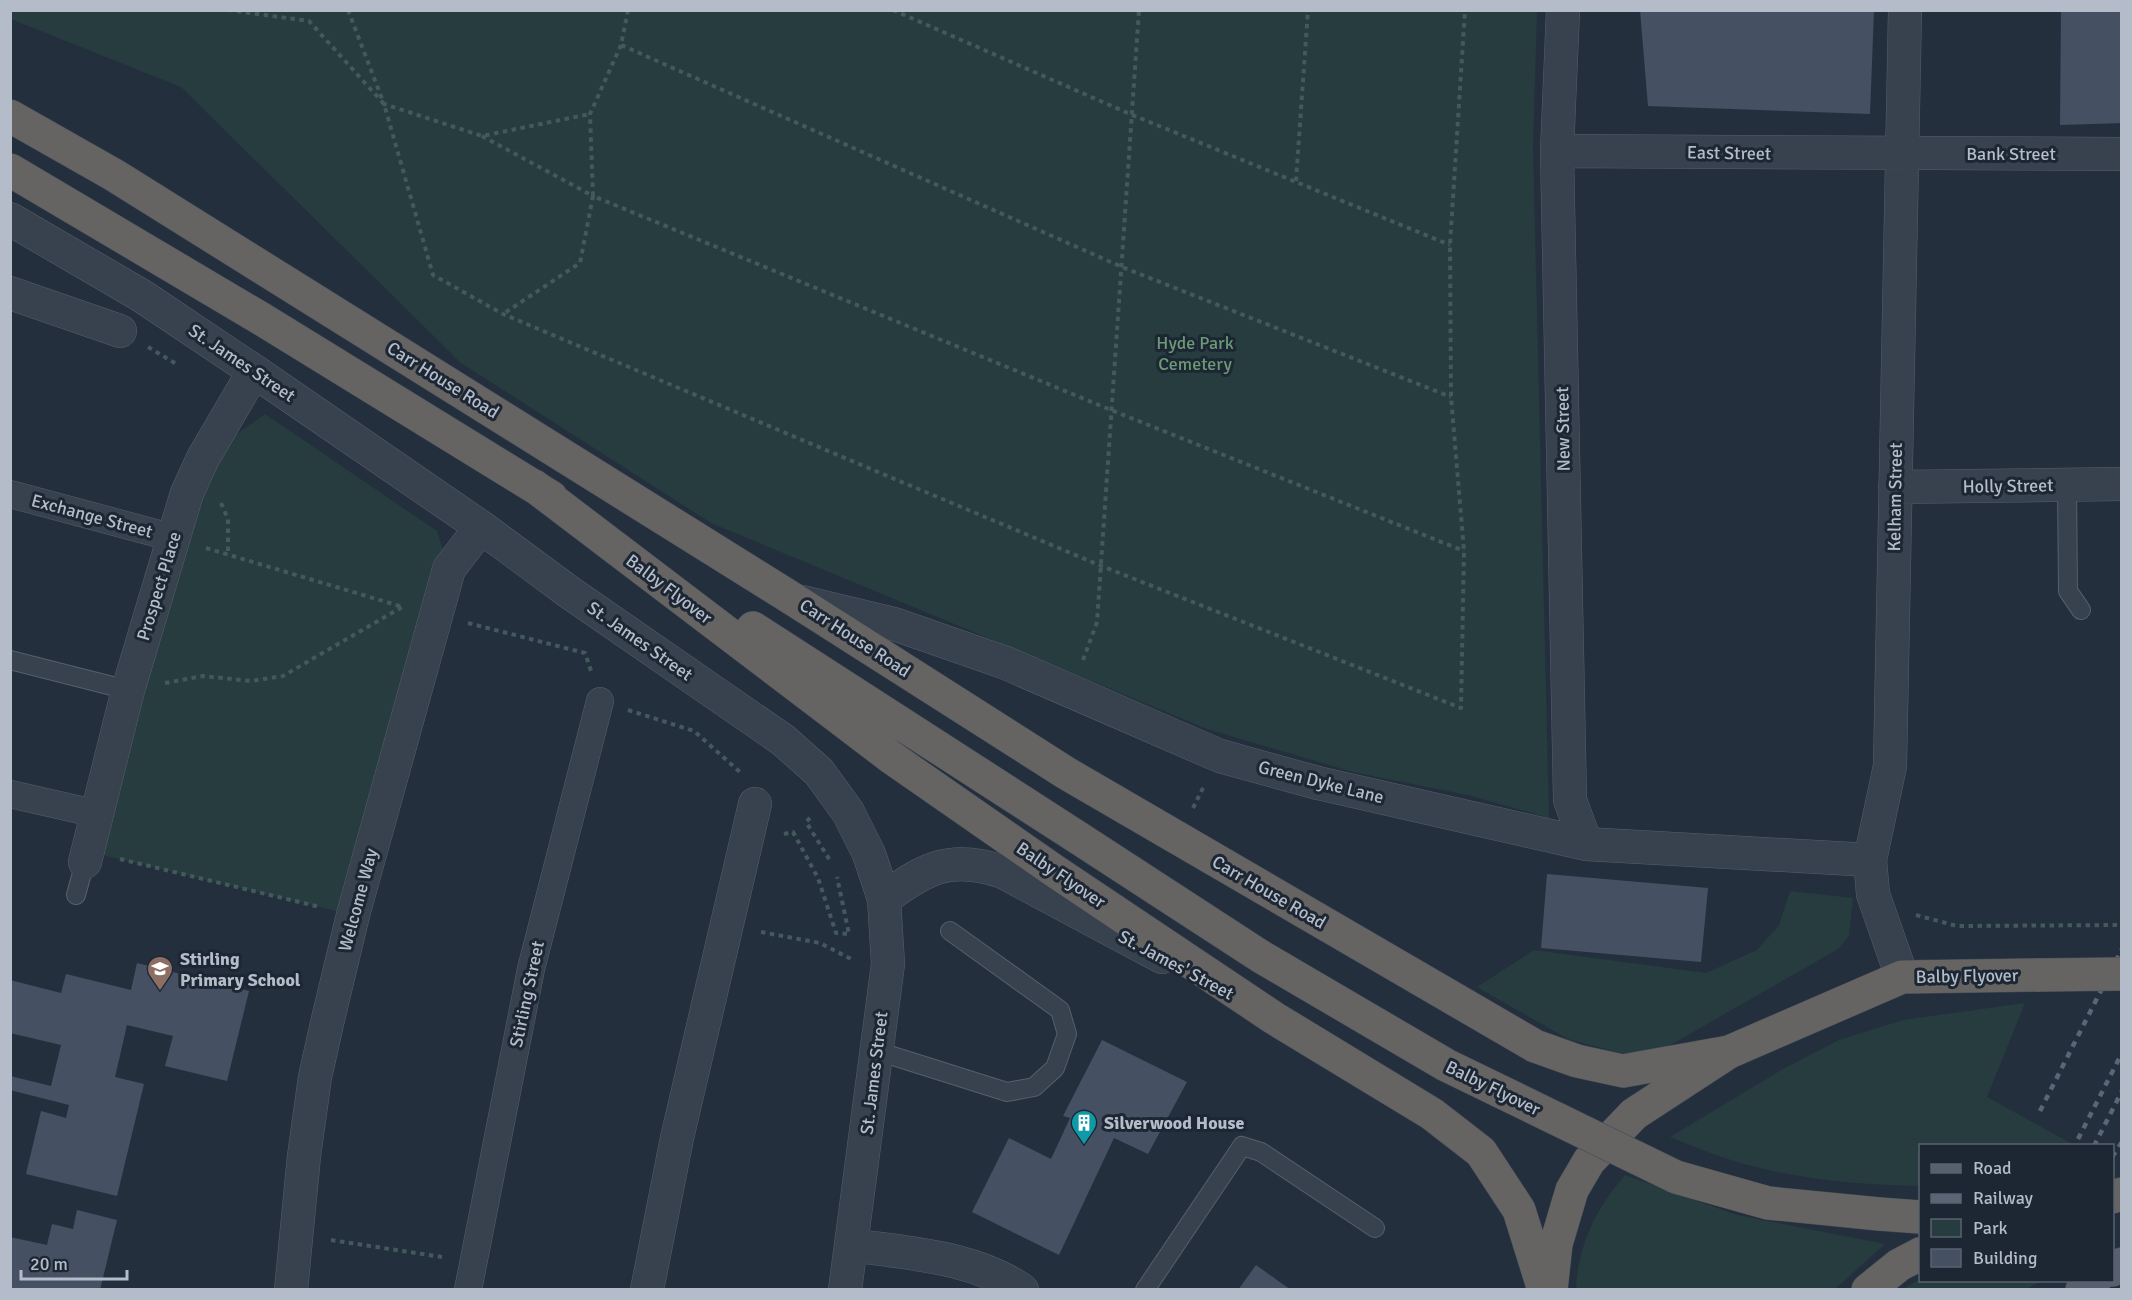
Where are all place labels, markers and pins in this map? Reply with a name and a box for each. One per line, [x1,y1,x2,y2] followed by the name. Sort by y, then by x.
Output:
[180,948,301,991] place label: Stirling Primary School
[145,954,175,992] school or university icon: Stirling Primary School
[1069,1108,1099,1146] building icon: Silverwood House
[1104,1112,1244,1134] place label: Silverwood House

